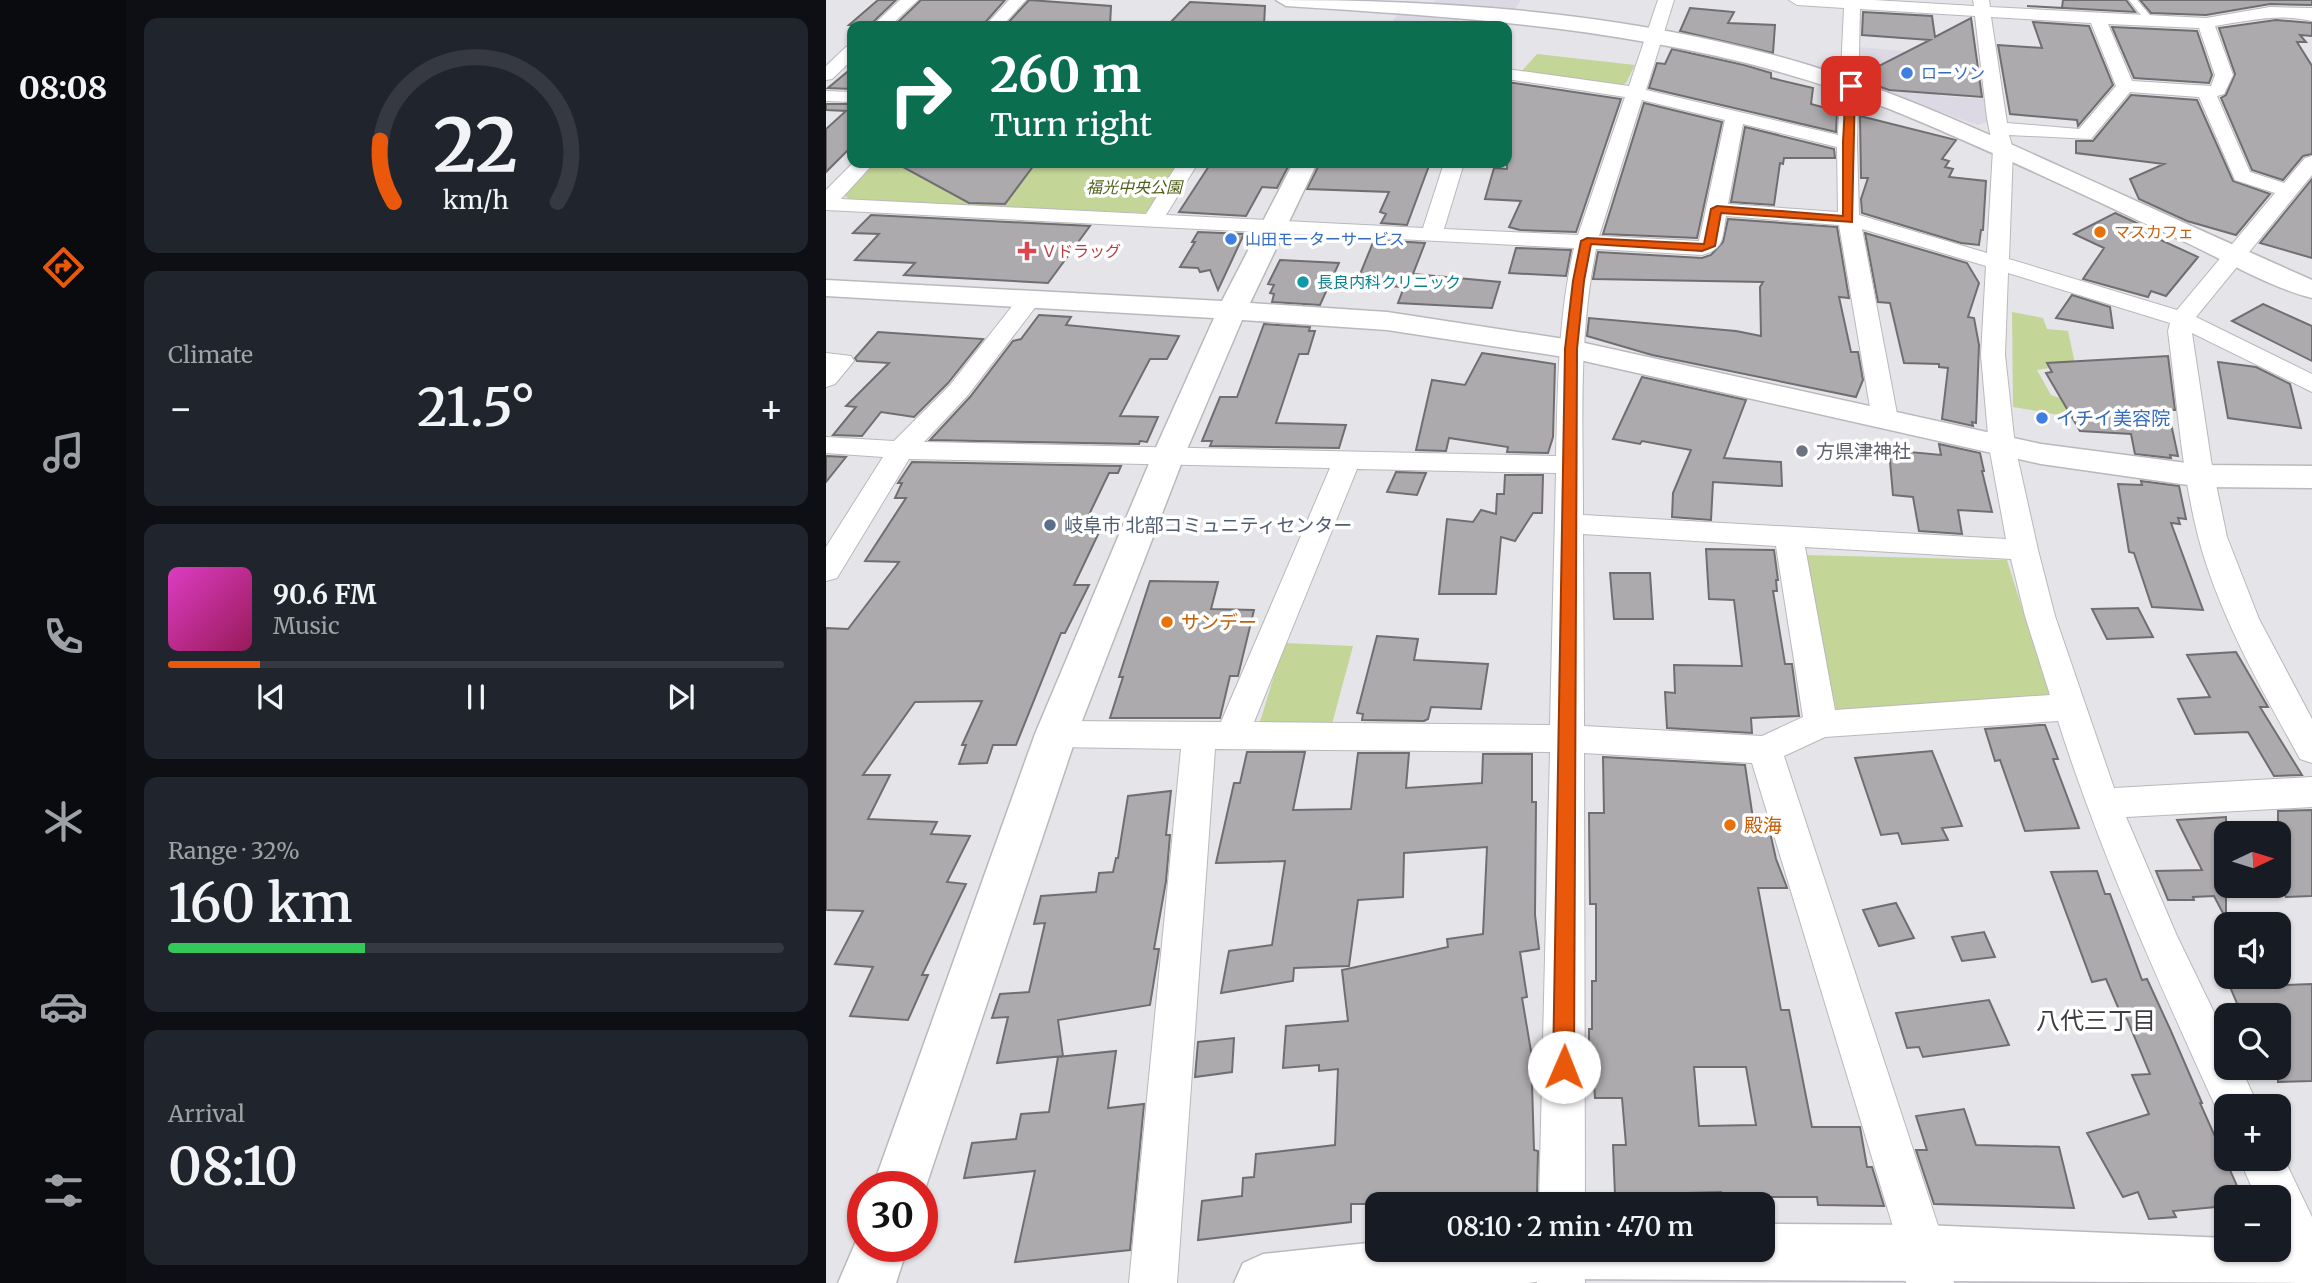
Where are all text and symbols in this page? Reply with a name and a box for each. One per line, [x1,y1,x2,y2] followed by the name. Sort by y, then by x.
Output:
[990,44,1141,105] text: 260 m
[875,49,966,140] icon: right
[1821,56,1881,116] pin
[1921,63,1985,83] place label: ローソン
[1899,65,1915,81] marker: ローソン
[1832,67,1870,105] icon: arrive
[19,68,107,108] text: 08:08
[434,100,518,192] text: 22
[990,105,1152,145] text: Turn right
[1086,177,1184,197] park label: 福光中央公園
[443,183,509,215] text: km/h
[2114,222,2194,242] place label: マスカフェ
[2092,224,2108,240] marker: マスカフェ
[1245,229,1405,249] place label: 山田モーターサービス
[1223,231,1239,247] marker: 山田モーターサービス
[1041,241,1121,261] place label: Ｖドラッグ
[39,243,88,292] icon: directions
[1019,243,1035,259] marker: Ｖドラッグ
[1317,272,1461,292] place label: 長良内科クリニック
[1295,274,1311,290] marker: 長良内科クリニック
[168,340,253,369] text: Climate
[417,375,535,440] text: 21.5°
[168,385,193,432] text: −
[759,385,784,432] text: +
[2056,406,2170,430] place label: イチイ美容院
[2034,410,2050,426] marker: イチイ美容院
[39,428,88,477] icon: music
[1816,439,1911,463] place label: 方県津神社
[1794,443,1810,459] marker: 方県津神社
[1064,513,1352,537] place label: 岐阜市 北部コミュニティセンター
[1042,517,1058,533] marker: 岐阜市 北部コミュニティセンター
[273,578,377,611] text: 90.6 FM
[1181,610,1257,634] place label: サンデー
[273,611,340,640] text: Music
[39,612,88,661] icon: phone
[1159,614,1175,630] marker: サンデー
[252,678,290,716] icon: previous
[457,678,495,716] icon: pause
[662,678,700,716] icon: next
[39,797,88,846] icon: climate
[1744,813,1782,837] place label: 殿海
[1722,817,1738,833] marker: 殿海
[2214,821,2291,898] north arrow
[2214,821,2291,1262] map controls
[168,836,300,865] text: Range · 32%
[168,871,353,936] text: 160 km
[2214,912,2291,989] button: sound
[39,982,88,1031] icon: car
[2214,1003,2291,1080] button: search
[2036,1005,2156,1036] district label: 八代三丁目
[1527,1030,1601,1104] position arrow
[2214,1094,2291,1171] button: +
[168,1099,245,1128] text: Arrival
[168,1134,298,1199] text: 08:10
[39,1166,88,1215] icon: filters
[847,1171,938,1262] speed limit sign: 30
[2214,1185,2291,1262] button: −
[1446,1210,1694,1243] text: 08:10 · 2 min · 470 m

